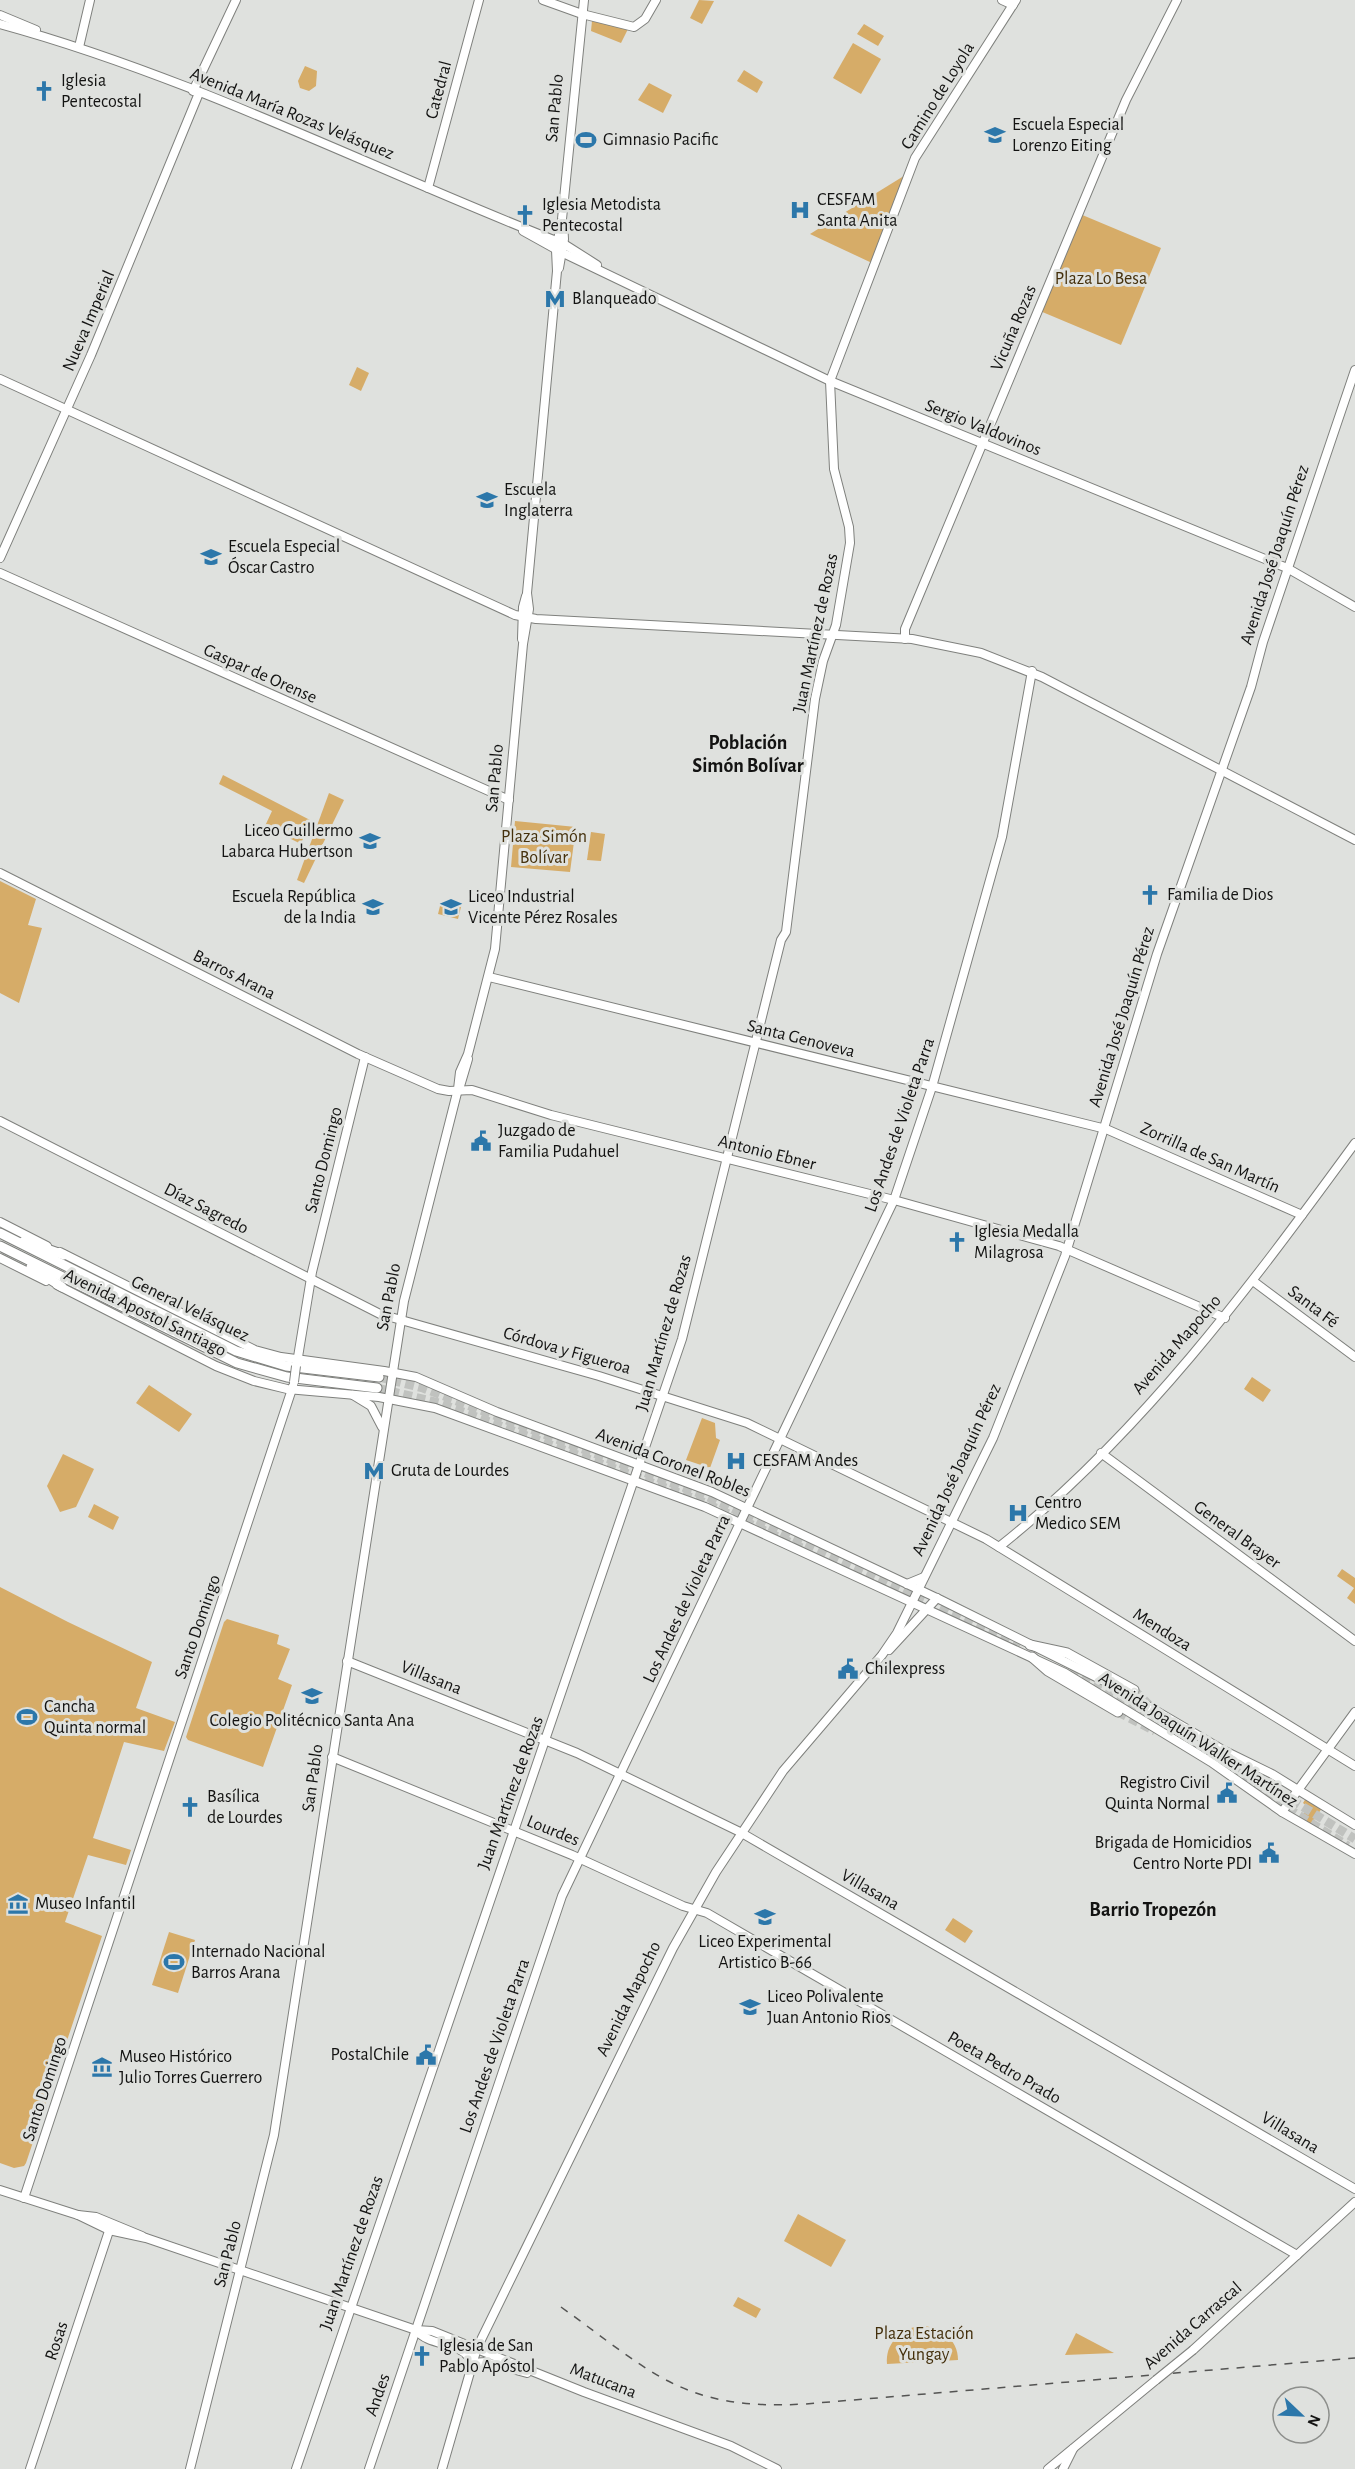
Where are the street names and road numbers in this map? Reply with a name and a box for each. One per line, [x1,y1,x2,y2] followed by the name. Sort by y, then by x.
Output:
[898,39,978,153] street label: Camino de Loyola
[423,59,455,121] street label: Catedral
[188,65,396,163] street label: Avenida María Rozas Velásquez
[543,73,567,143] street label: San Pablo
[60,268,118,374] street label: Nueva Imperial
[988,282,1040,374] street label: Vicuña Rozas
[922,396,1044,460] street label: Sergio Valdovinos
[1237,463,1313,647] street label: Avenida José Joaquín Pérez
[790,552,842,714] street label: Juan Martínez de Rozas
[201,641,319,707] street label: Gaspar de Orense
[483,743,507,813] street label: San Pablo
[1086,925,1158,1109] street label: Avenida José Joaquín Pérez
[190,947,278,1003] street label: Barros Arana
[745,1017,857,1061] street label: Santa Genoveva
[862,1036,938,1214] street label: Los Andes de Violeta Parra
[302,1105,346,1215] street label: Santo Domingo
[1138,1119,1282,1197] street label: Zorrilla de San Martín
[716,1132,818,1174] street label: Antonio Ebner
[161,1180,251,1238] street label: Díaz Sagredo
[633,1253,695,1413] street label: Juan Martínez de Rozas
[374,1262,404,1332] street label: San Pablo
[61,1266,229,1360] street label: Avenida Apostol Santiago
[128,1273,252,1345] street label: General Velásquez
[1284,1282,1342,1332] street label: Santa Fé
[1129,1292,1225,1398] street label: Avenida Mapocho
[501,1324,633,1378] street label: Córdova y Figueroa
[909,1381,1005,1559] street label: Avenida José Joaquín Pérez
[593,1425,753,1501] street label: Avenida Coronel Robles
[1190,1498,1284,1572] street label: General Brayer
[640,1512,734,1686] street label: Los Andes de Violeta Parra
[172,1572,224,1681] street label: Santo Domingo
[1130,1605,1194,1655] street label: Mendoza
[398,1658,464,1698] street label: Villasana
[1095,1669,1301,1811] street label: Avenida Joaquín Walker Martínez
[475,1714,547,1872] street label: Juan Martínez de Rozas
[299,1743,327,1813] street label: San Pablo
[524,1812,582,1850] street label: Lourdes
[838,1866,902,1914] street label: Villasana
[593,1939,665,2059] street label: Avenida Mapocho
[457,1957,533,2135] street label: Los Andes de Violeta Parra
[944,2028,1064,2108] street label: Poeta Pedro Prado
[20,2034,70,2144] street label: Santo Domingo
[1258,2109,1322,2157] street label: Villasana
[317,2174,387,2332] street label: Juan Martínez de Rozas
[211,2219,245,2289] street label: San Pablo
[1141,2279,1245,2373] street label: Avenida Carrascal
[42,2319,72,2363] street label: Rosas
[567,2360,639,2402] street label: Matucana
[362,2371,394,2419] street label: Andes

